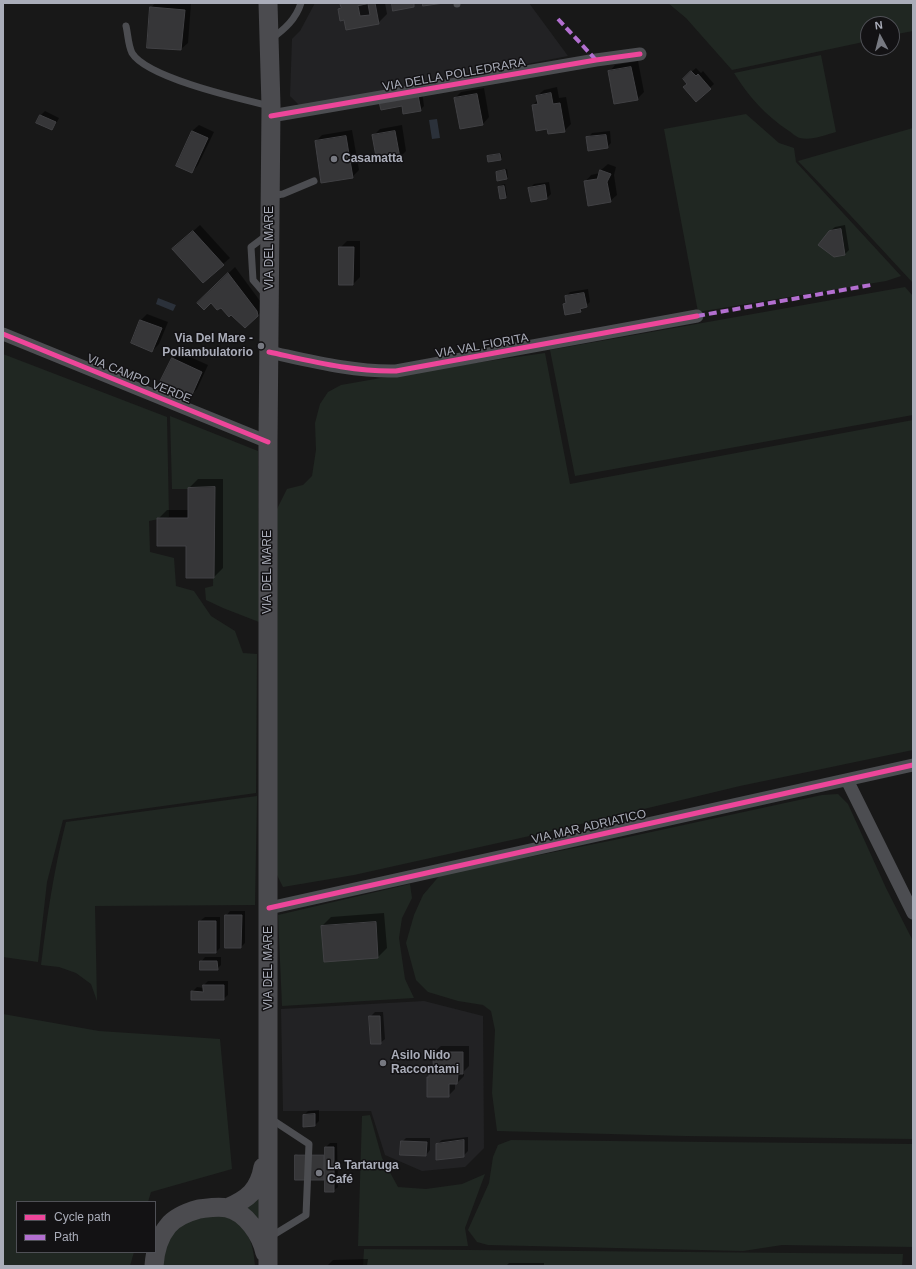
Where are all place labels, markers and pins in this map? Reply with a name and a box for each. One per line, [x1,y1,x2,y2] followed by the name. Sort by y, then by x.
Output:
[342,152,403,166] place label: Casamatta
[329,154,339,164] marker: Casamatta
[162,332,253,360] place label: Via Del Mare - Poliambulatorio
[256,341,266,351] marker: Via Del Mare - Poliambulatorio
[391,1049,459,1077] place label: Asilo Nido Raccontami
[378,1058,388,1068] marker: Asilo Nido Raccontami
[327,1159,399,1187] place label: La Tartaruga Café
[314,1168,324,1178] marker: La Tartaruga Café

